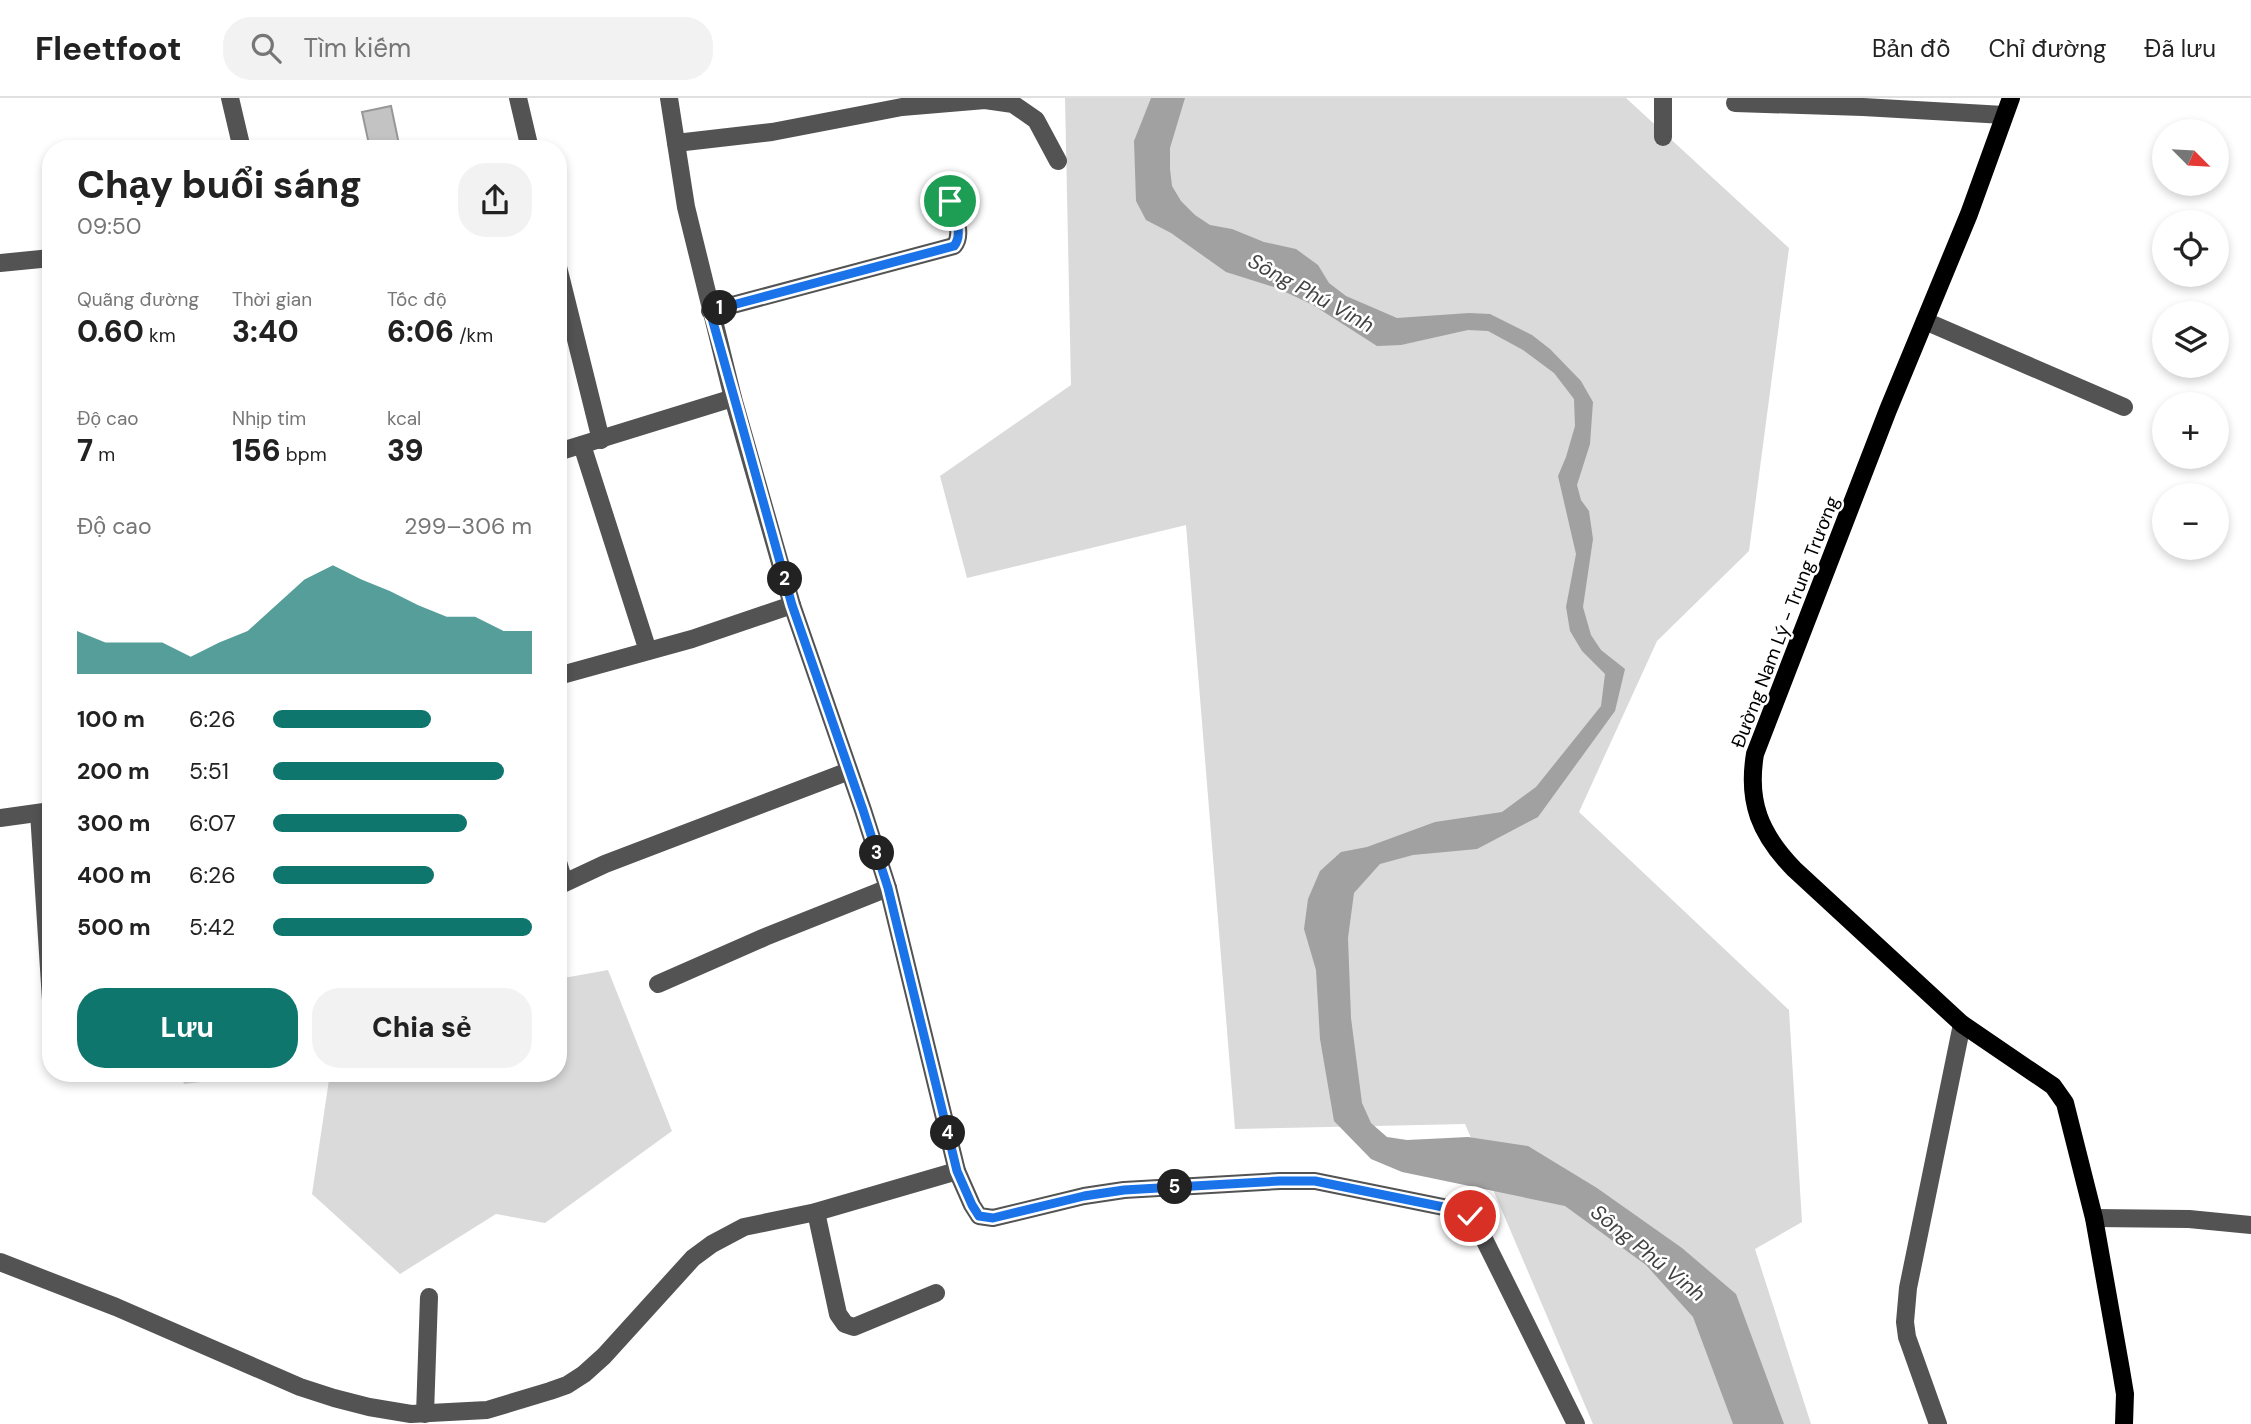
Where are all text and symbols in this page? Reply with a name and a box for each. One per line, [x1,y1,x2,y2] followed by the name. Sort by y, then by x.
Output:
[223,17,713,80] search box
[35,27,181,70] text: Fleetfoot
[247,29,285,67] icon: search
[303,31,411,65] text: Tìm kiếm
[1872,33,1950,64] text: Bản đồ
[1988,33,2106,64] text: Chỉ đường
[2144,33,2216,64] text: Đã lưu
[2152,119,2230,196] north arrow
[2152,119,2229,560] map controls
[77,160,362,210] text: Chạy buổi sáng
[458,163,532,237] button: share
[920,171,980,231] pin
[931,182,969,220] icon: arrive
[2152,210,2229,287] button: locate
[77,211,142,241] text: 09:50
[1243,247,1379,339] water label: Sông Phú Vinh
[77,287,199,312] text: Quãng đường
[232,287,312,312] text: Thời gian
[387,287,447,312] text: Tốc độ
[702,290,738,326] pin: 1
[716,295,723,320] text: 1
[2152,301,2229,378] button: layers
[77,312,144,351] text: 0.60
[232,312,299,351] text: 3:40
[387,312,454,351] text: 6:06
[144,323,176,348] text: km
[454,323,493,348] text: /km
[2152,392,2229,469] button: +
[77,406,139,431] text: Độ cao
[232,406,306,431] text: Nhịp tim
[387,406,421,431] text: kcal
[77,431,93,470] text: 7
[232,431,281,470] text: 156
[387,431,423,470] text: 39
[93,442,115,467] text: m
[281,442,327,467] text: bpm
[2152,483,2229,560] button: −
[1725,492,1845,751] street label: Đường Nam Lý - Trung Trương
[77,511,152,541] text: Độ cao
[404,511,532,541] text: 299–306 m
[768,561,802,596] pin: 2
[779,566,790,591] text: 2
[77,704,145,734] text: 100 m
[189,704,236,734] text: 6:26
[77,756,150,786] text: 200 m
[189,756,229,786] text: 5:51
[77,808,150,838] text: 300 m
[189,808,236,838] text: 6:07
[860,836,894,870] pin: 3
[871,840,882,865] text: 3
[77,860,151,890] text: 400 m
[189,860,236,890] text: 6:26
[77,912,151,942] text: 500 m
[189,912,235,942] text: 5:42
[77,988,298,1068] button: Lưu
[312,988,532,1068] button: Chia sẻ
[930,1116,965,1150] pin: 4
[941,1120,954,1145] text: 4
[1158,1170,1192,1204] pin: 5
[1169,1174,1180,1199] text: 5
[1440,1186,1500,1246] pin
[1451,1197,1489,1235] icon: check
[1585,1198,1711,1308] water label: Sông Phú Vinh

